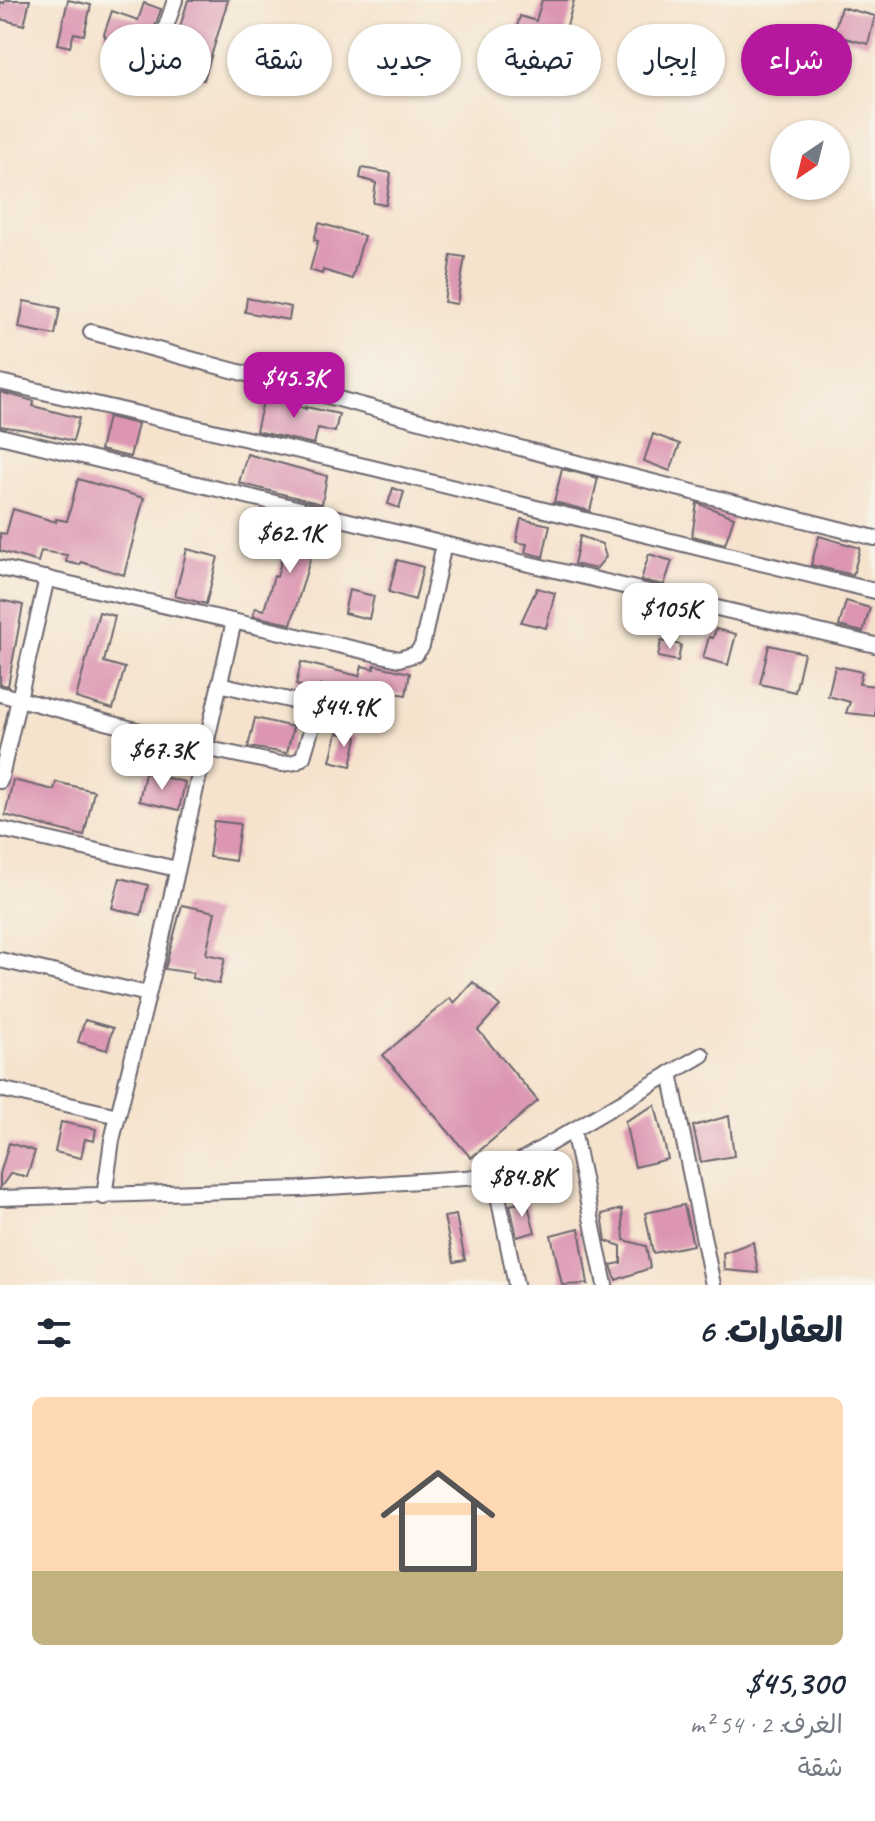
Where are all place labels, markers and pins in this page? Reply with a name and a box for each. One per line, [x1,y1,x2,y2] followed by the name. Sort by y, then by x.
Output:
[229,352,359,420] pin: $45.3K
[225,507,355,575] pin: $62.1K
[614,583,726,651] pin: $105K
[279,681,409,749] pin: $44.9K
[97,724,227,792] pin: $67.3K
[457,1151,587,1219] pin: $84.8K

